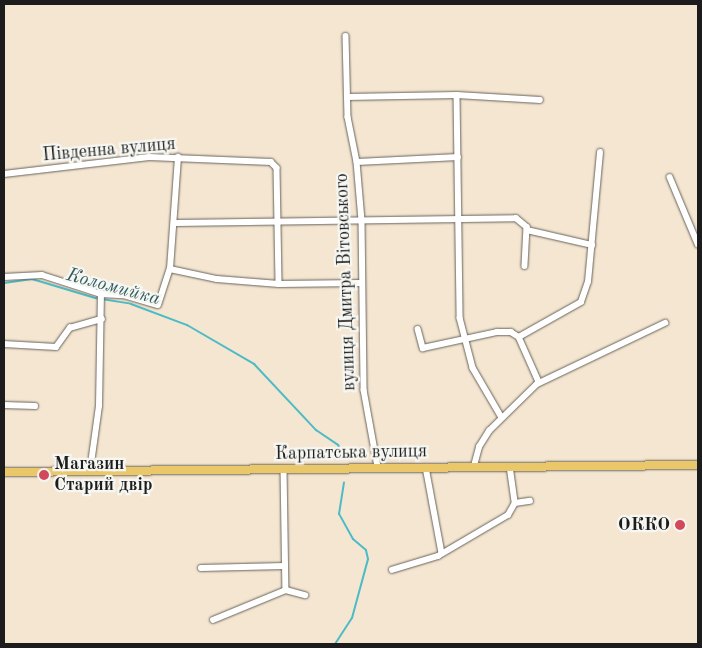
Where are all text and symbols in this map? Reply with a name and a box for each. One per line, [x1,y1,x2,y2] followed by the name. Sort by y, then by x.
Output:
[42,133,176,167] street label: Південна вулиця
[331,173,361,391] street label: вулиця Дмитра Вітовського
[64,265,162,311] water label: Коломийка
[275,441,427,465] street label: Карпатська вулиця
[54,454,153,496] place label: Магазин Старий двір
[38,469,50,481] marker: Магазин Старий двір
[618,514,670,536] place label: ОККО
[674,519,686,531] marker: ОККО

